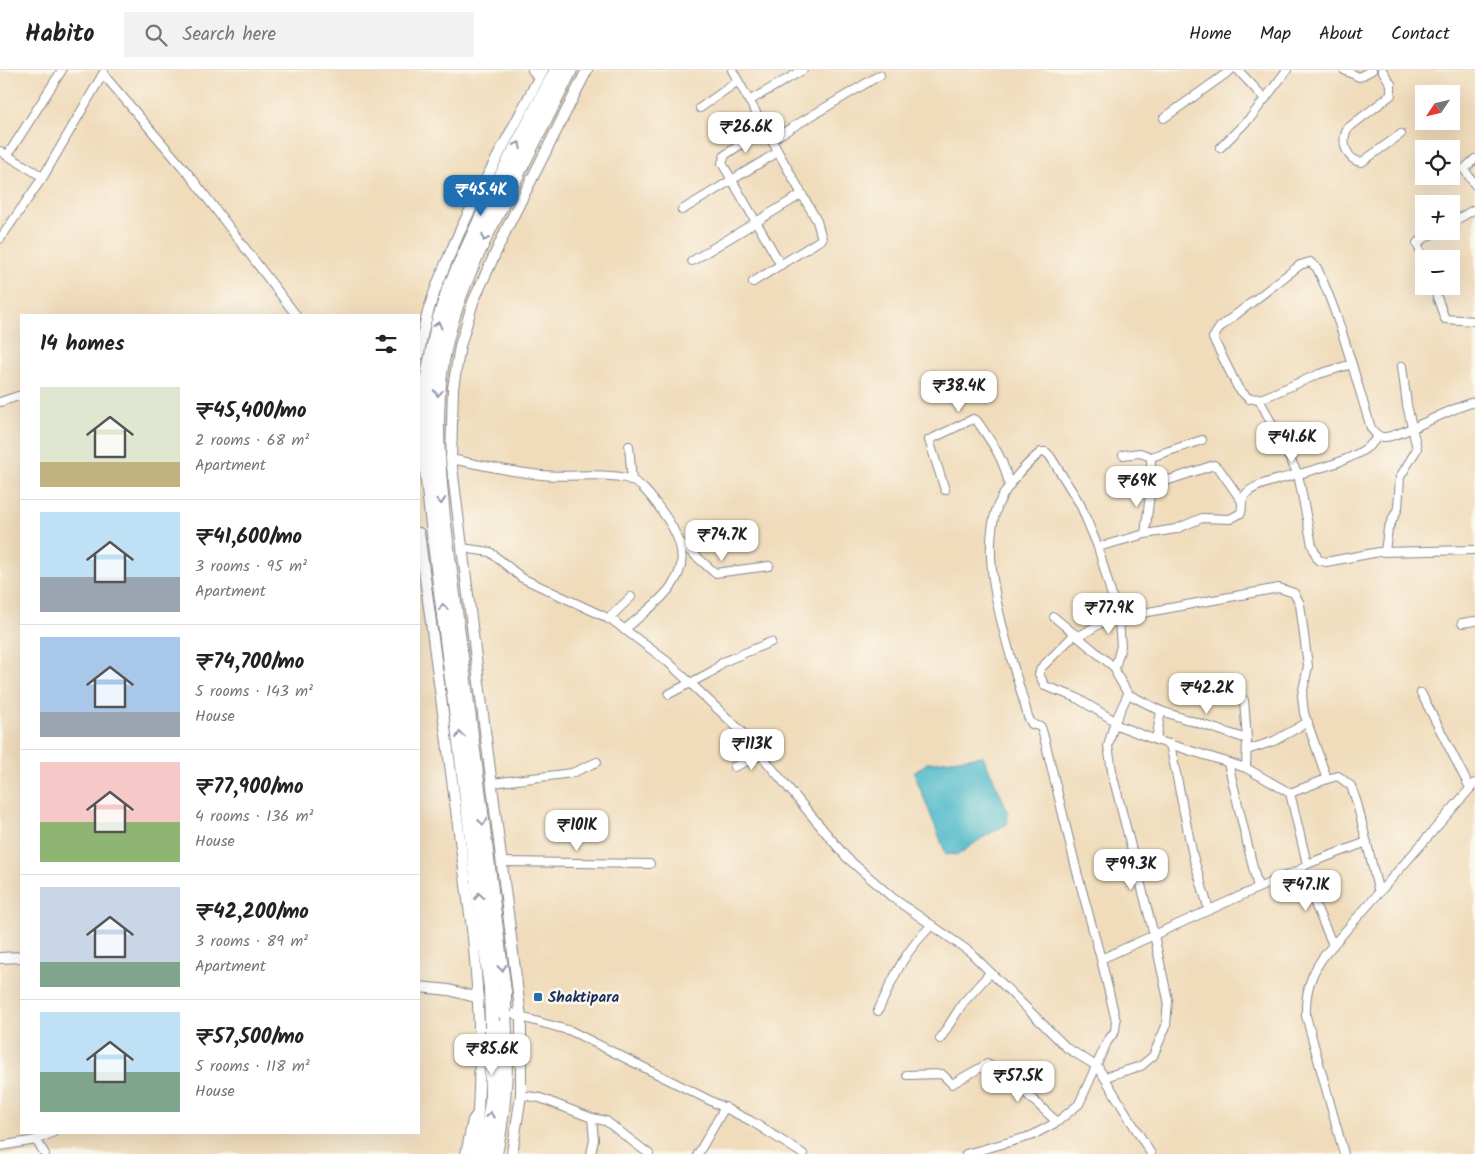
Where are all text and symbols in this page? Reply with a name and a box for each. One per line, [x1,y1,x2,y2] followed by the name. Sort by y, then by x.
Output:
[124,12,474,57] search box
[25,15,94,54] text: Habito
[182,20,276,50] text: Search here
[1189,20,1232,49] text: Home
[1260,20,1291,49] text: Map
[1319,20,1363,49] text: About
[1391,20,1450,49] text: Contact
[142,21,170,49] icon: search
[1415,85,1460,130] north arrow
[1415,85,1460,295] map controls
[705,112,787,154] pin: ₹26.6K
[719,115,773,140] text: ₹26.6K
[1415,140,1460,185] button: locate
[512,141,522,150] one-way arrow
[440,174,522,217] pin: ₹45.4K
[455,178,507,203] text: ₹45.4K
[1415,195,1460,240] button: +
[481,233,491,242] one-way arrow
[1415,250,1460,295] button: −
[432,320,443,329] one-way arrow
[40,328,125,361] text: 14 homes
[372,330,400,358] icon: filters
[918,370,1000,413] pin: ₹38.4K
[932,374,986,399] text: ₹38.4K
[433,389,444,397] one-way arrow
[195,395,307,428] text: ₹45,400/mo
[80,407,140,467] icon: home
[1251,422,1333,464] pin: ₹41.6K
[1267,425,1317,450] text: ₹41.6K
[195,428,309,453] text: 2 rooms · 68 m²
[195,453,266,478] text: Apartment
[1107,466,1167,508] pin: ₹69K
[1117,469,1157,494] text: ₹69K
[435,497,446,505] one-way arrow
[681,520,763,562] pin: ₹74.7K
[195,521,302,554] text: ₹41,600/mo
[696,523,748,548] text: ₹74.7K
[80,532,140,592] icon: home
[195,554,307,579] text: 3 rooms · 95 m²
[195,579,266,604] text: Apartment
[1068,592,1150,635] pin: ₹77.9K
[1084,596,1134,621] text: ₹77.9K
[438,603,449,611] one-way arrow
[195,646,304,679] text: ₹74,700/mo
[80,657,140,717] icon: home
[1166,672,1248,715] pin: ₹42.2K
[1180,676,1234,701] text: ₹42.2K
[195,679,313,704] text: 5 rooms · 143 m²
[195,704,235,729] text: House
[717,728,787,771] pin: ₹113K
[455,730,466,738] one-way arrow
[731,732,773,757] text: ₹113K
[195,771,303,804] text: ₹77,900/mo
[80,782,140,842] icon: home
[195,804,313,829] text: 4 rooms · 136 m²
[542,810,612,852] pin: ₹101K
[556,813,598,838] text: ₹101K
[477,818,488,826] one-way arrow
[195,829,235,854] text: House
[1090,848,1172,891] pin: ₹99.3K
[1105,852,1157,877] text: ₹99.3K
[1265,870,1347,912] pin: ₹47.1K
[1282,873,1330,898] text: ₹47.1K
[474,892,485,900] one-way arrow
[195,896,309,929] text: ₹42,200/mo
[80,907,140,967] icon: home
[195,929,308,954] text: 3 rooms · 89 m²
[195,954,266,979] text: Apartment
[496,965,507,973] one-way arrow
[548,986,620,1010] place label: Shaktipara
[532,991,544,1003] marker: Shaktipara
[195,1021,304,1054] text: ₹57,500/mo
[80,1032,140,1092] icon: home
[451,1034,533,1076] pin: ₹85.6K
[465,1037,519,1062] text: ₹85.6K
[195,1054,310,1079] text: 5 rooms · 118 m²
[977,1060,1059,1103] pin: ₹57.5K
[992,1064,1044,1089] text: ₹57.5K
[195,1079,235,1104] text: House
[484,1111,495,1119] one-way arrow

